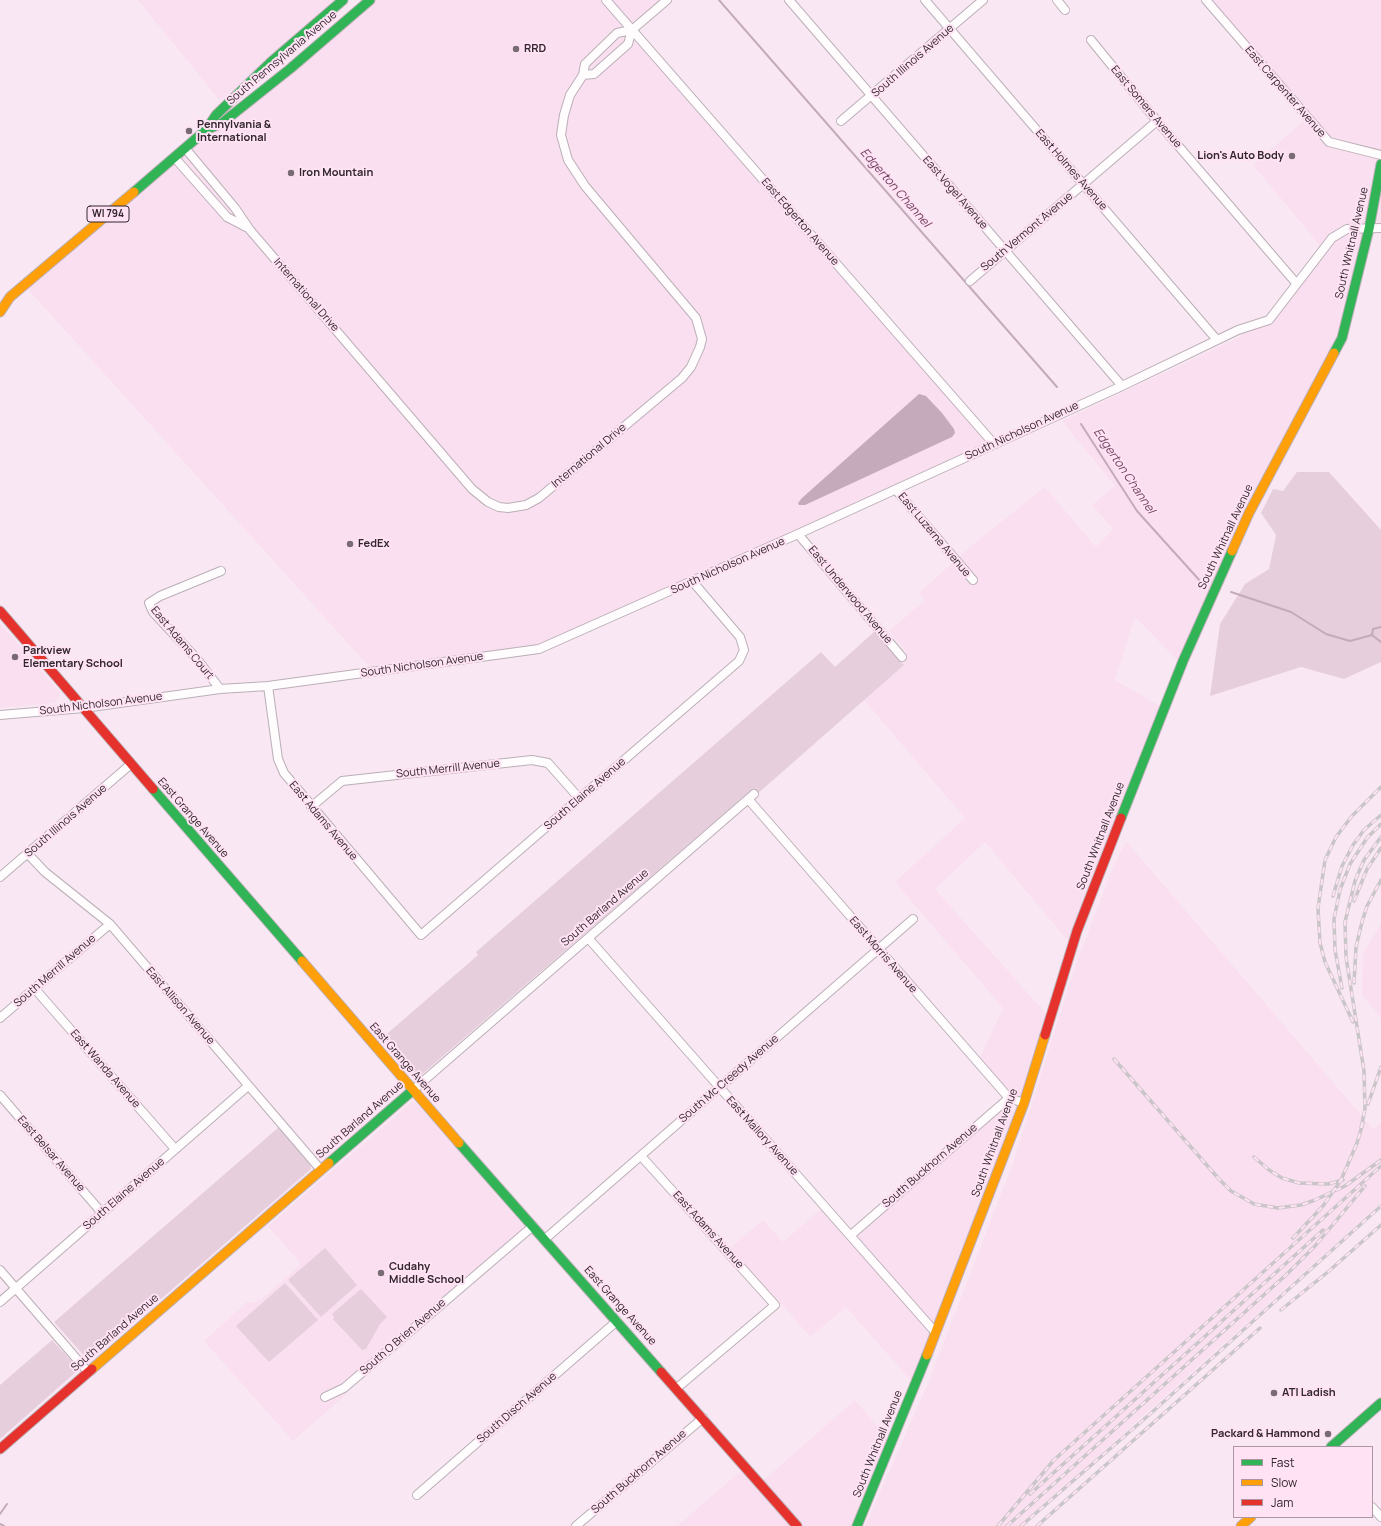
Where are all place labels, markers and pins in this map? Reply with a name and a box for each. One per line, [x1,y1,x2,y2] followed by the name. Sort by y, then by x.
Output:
[524,42,546,56] place label: RRD
[511,44,521,54] marker: RRD
[197,118,271,144] place label: Pennylvania & International
[184,126,194,136] marker: Pennylvania & International
[1197,149,1284,163] place label: Lion's Auto Body
[1287,151,1297,161] marker: Lion's Auto Body
[299,166,373,180] place label: Iron Mountain
[286,168,296,178] marker: Iron Mountain
[358,537,390,551] place label: FedEx
[345,539,355,549] marker: FedEx
[23,644,123,670] place label: Parkview Elementary School
[10,652,20,662] marker: Parkview Elementary School
[389,1260,464,1286] place label: Cudahy Middle School
[376,1268,386,1278] marker: Cudahy Middle School
[1282,1386,1336,1400] place label: ATI Ladish
[1269,1388,1279,1398] marker: ATI Ladish
[1211,1427,1320,1441] place label: Packard & Hammond
[1323,1429,1333,1439] marker: Packard & Hammond

